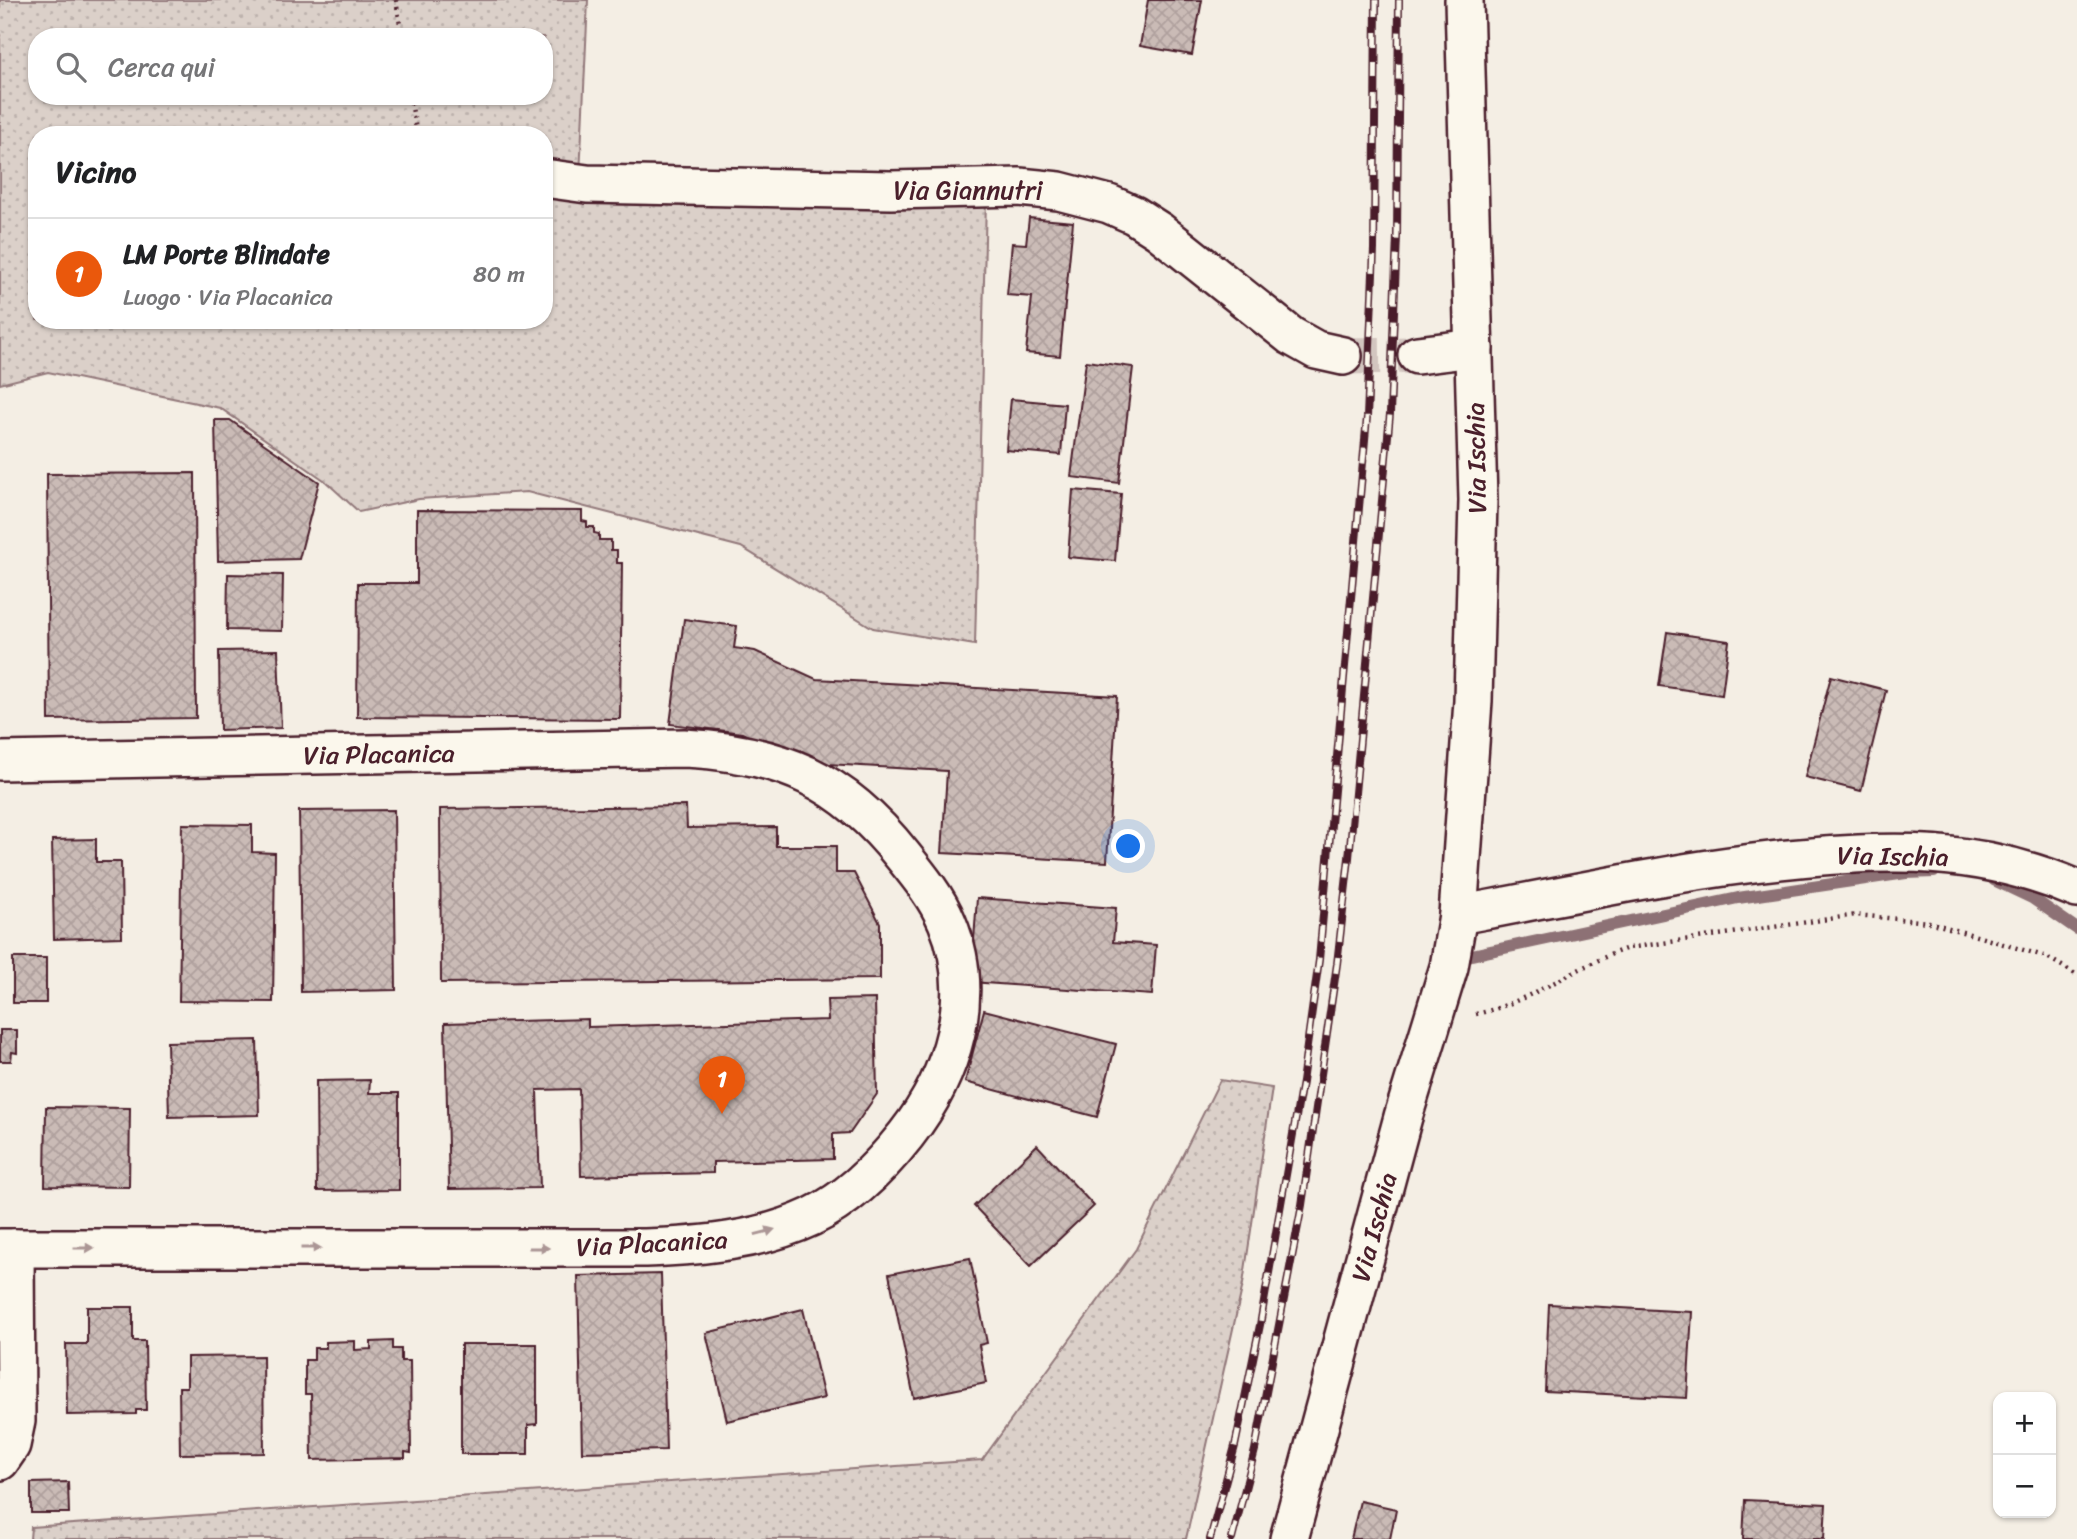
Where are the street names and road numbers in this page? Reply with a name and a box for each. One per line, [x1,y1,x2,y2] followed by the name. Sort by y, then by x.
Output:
[893,167,1043,213] street label: Via Giannutri
[1452,402,1500,514] street label: Via Ischia
[303,730,455,778] street label: Via Placanica
[1837,832,1949,880] street label: Via Ischia
[1337,1167,1411,1287] street label: Via Ischia
[575,1216,729,1270] street label: Via Placanica

